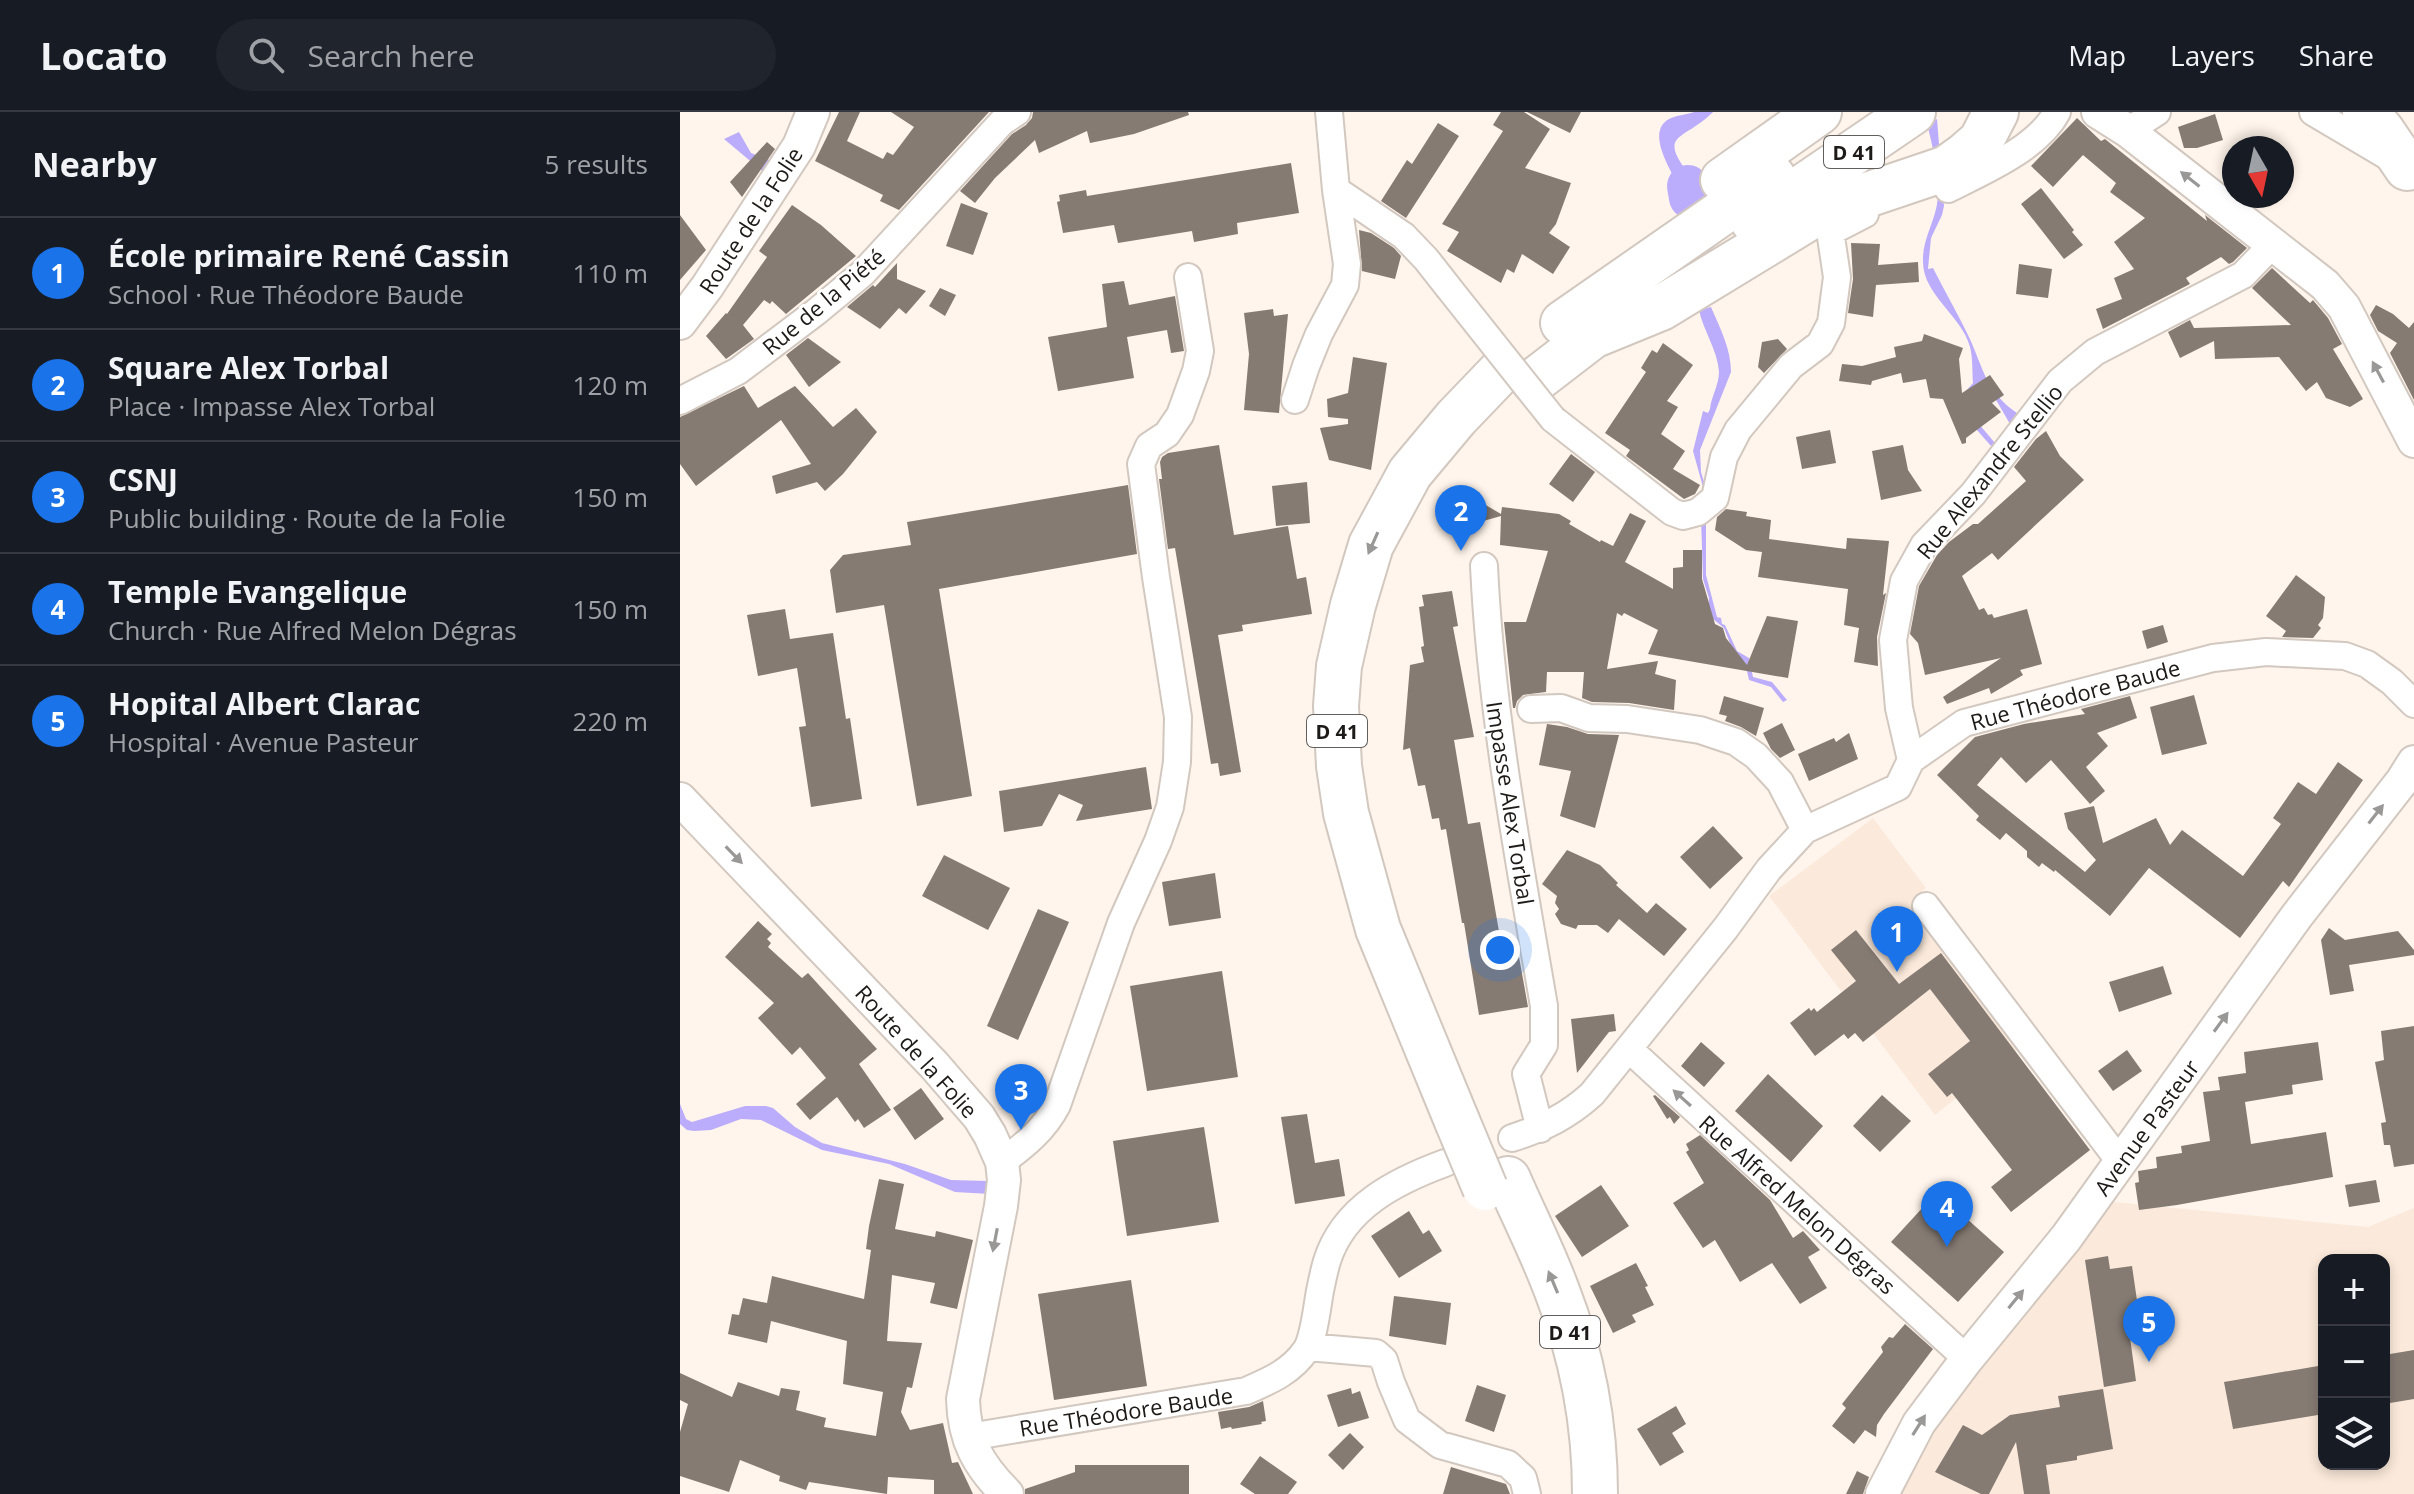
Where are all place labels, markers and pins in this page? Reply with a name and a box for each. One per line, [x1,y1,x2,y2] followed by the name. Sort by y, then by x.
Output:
[1435,485,1487,551] pin: 2
[1871,906,1923,972] pin: 1
[995,1064,1047,1130] pin: 3
[1921,1181,1973,1247] pin: 4
[2123,1296,2175,1362] pin: 5

